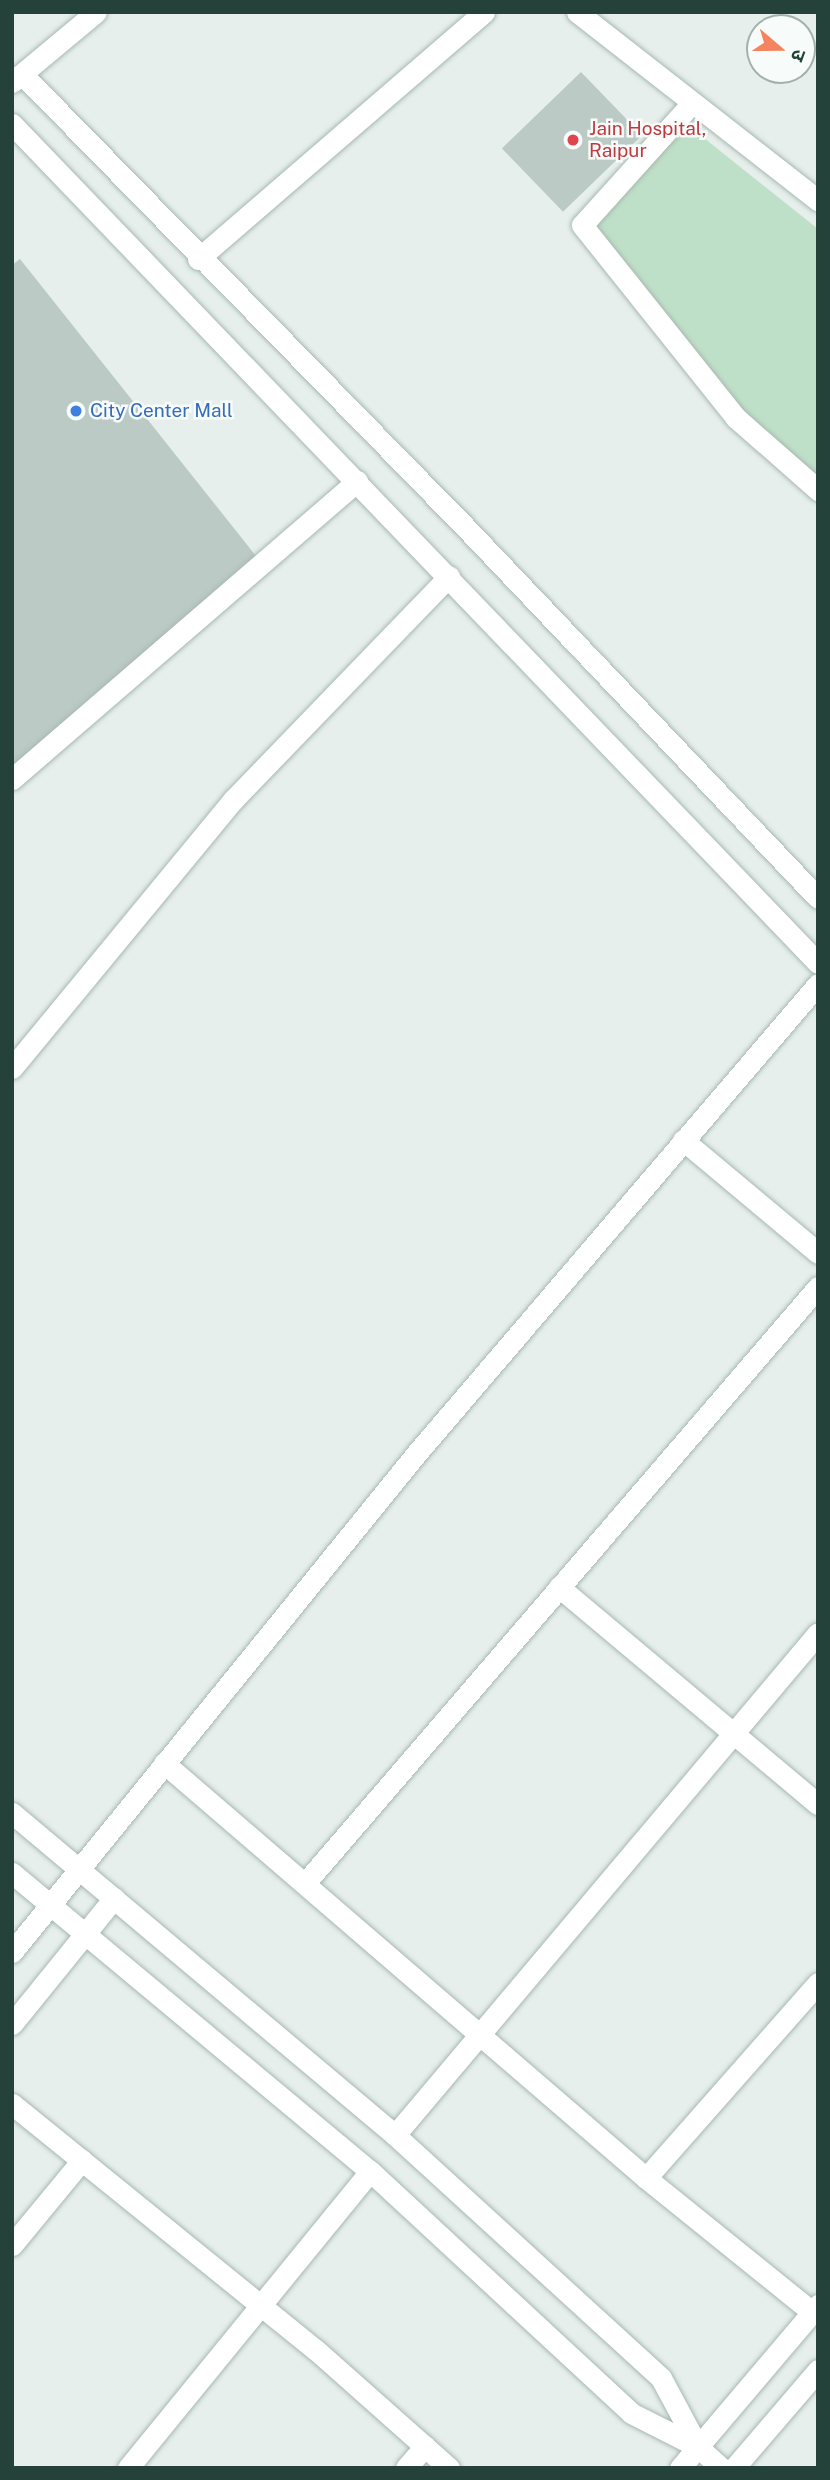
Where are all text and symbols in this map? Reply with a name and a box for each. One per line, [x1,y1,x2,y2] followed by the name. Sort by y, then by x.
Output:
[746,14,816,84] north arrow
[787,47,811,64] text: उ
[589,118,706,162] place label: Jain Hospital, Raipur
[563,130,583,150] marker: Jain Hospital, Raipur
[90,400,233,422] place label: City Center Mall
[68,403,84,419] marker: City Center Mall

